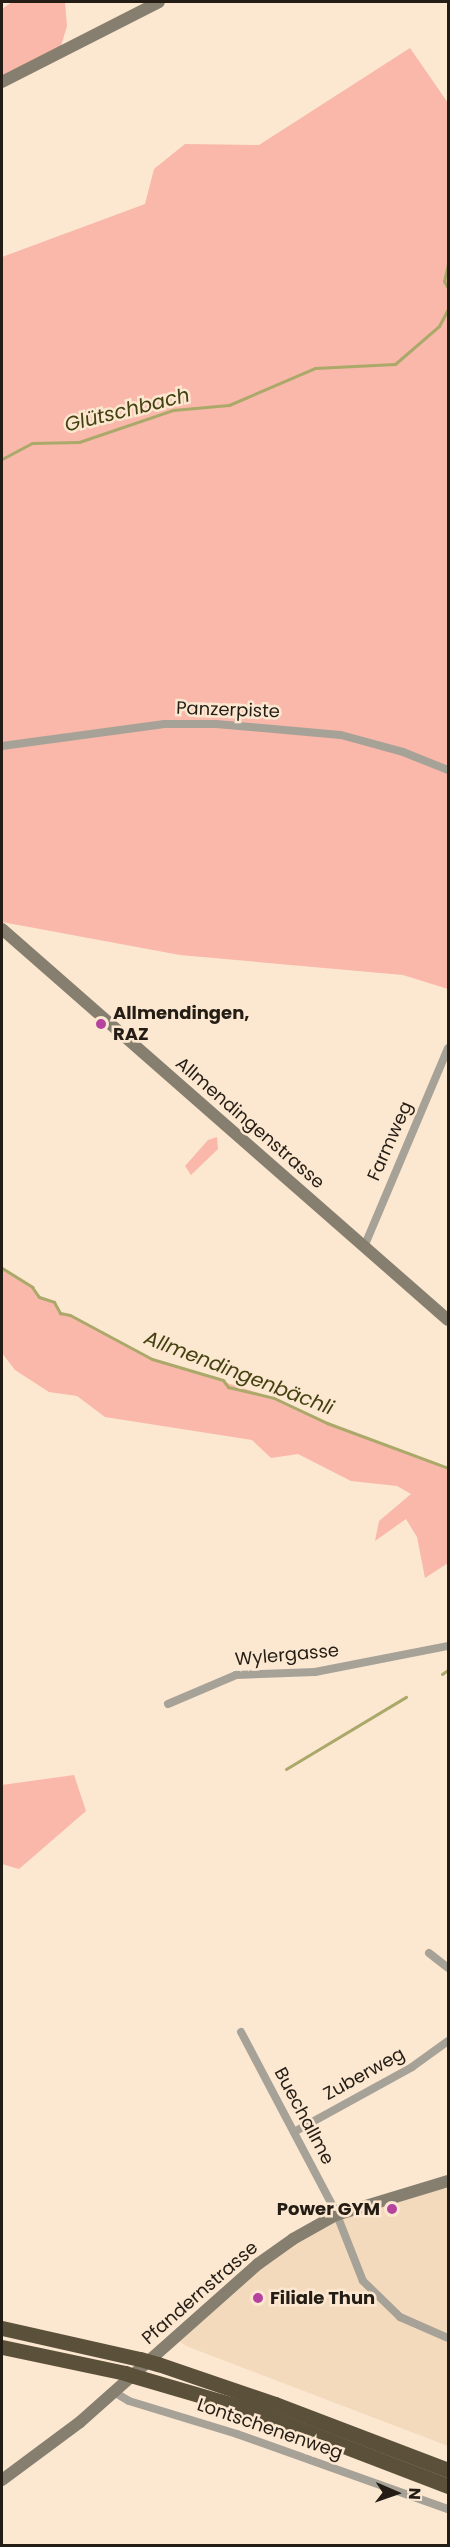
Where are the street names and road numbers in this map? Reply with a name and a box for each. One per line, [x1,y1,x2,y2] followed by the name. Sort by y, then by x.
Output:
[176,697,280,723] street label: Panzerpiste
[171,1053,329,1193] street label: Allmendingenstrasse
[363,1098,417,1184] street label: Farmweg
[234,1640,340,1670] street label: Wylergasse
[320,2043,408,2105] street label: Zuberweg
[269,2064,339,2168] street label: Buechallme
[138,2237,262,2349] street label: Pfandernstrasse
[194,2394,346,2464] street label: Lontschenenweg

